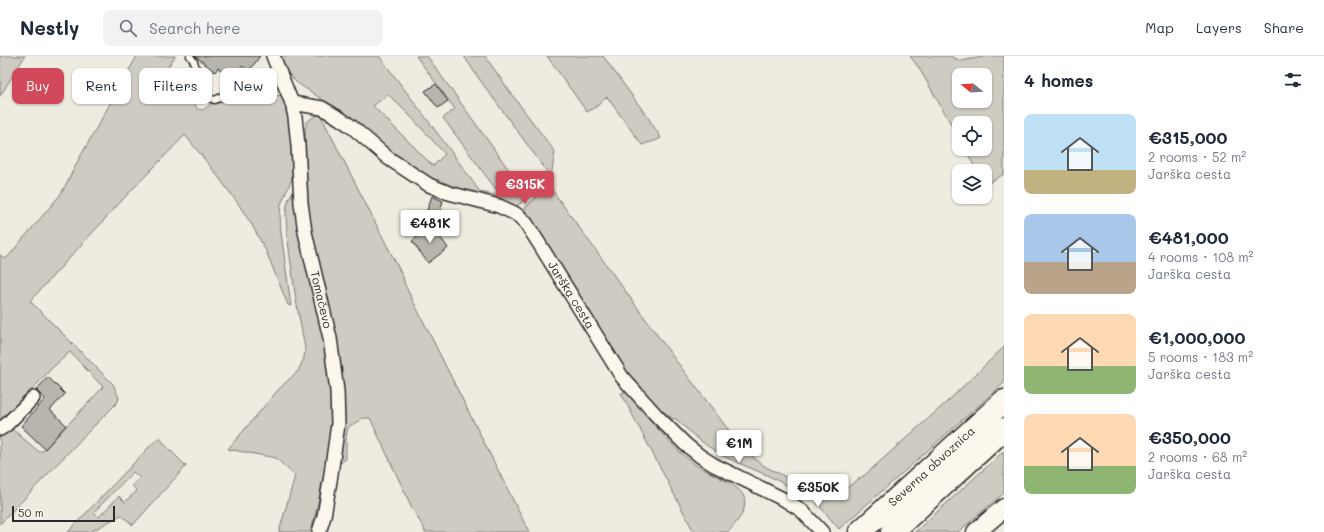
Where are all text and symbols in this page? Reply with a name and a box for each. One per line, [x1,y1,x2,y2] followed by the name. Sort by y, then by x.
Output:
[103,10,383,46] search box
[20,15,79,40] text: Nestly
[117,17,139,39] icon: search
[149,18,240,38] text: Search here
[1145,18,1174,37] text: Map
[1196,18,1242,37] text: Layers
[1264,18,1304,37] text: Share
[12,68,64,104] chip: Buy
[72,68,131,104] chip: Rent
[139,68,212,104] chip: Filters
[220,68,277,104] chip: New
[952,68,992,108] north arrow
[952,68,992,204] map controls
[1024,69,1093,91] text: 4 homes
[1282,69,1304,91] icon: filters
[952,116,992,156] button: locate
[1148,126,1227,148] text: €315,000
[1056,130,1104,178] icon: home
[1148,148,1246,165] text: 2 rooms · 52 m²
[952,164,992,204] button: layers
[1148,165,1231,182] text: Jarška cesta
[497,171,553,205] pin: €315K
[505,175,545,192] text: €315K
[402,210,458,244] pin: €481K
[409,214,451,231] text: €481K
[1148,226,1229,248] text: €481,000
[1056,230,1104,278] icon: home
[1148,248,1254,265] text: 4 rooms · 108 m²
[545,258,599,331] street label: Jarška cesta
[1148,265,1231,282] text: Jarška cesta
[307,269,336,330] street label: Tomačevo
[1148,326,1245,348] text: €1,000,000
[1056,330,1104,378] icon: home
[1148,348,1253,365] text: 5 rooms · 183 m²
[1148,365,1231,382] text: Jarška cesta
[884,422,978,510] street label: Severna obvoznica
[1148,426,1231,448] text: €350,000
[720,430,758,464] pin: €1M
[1056,430,1104,478] icon: home
[726,434,752,451] text: €1M
[1148,448,1247,465] text: 2 rooms · 68 m²
[1148,465,1231,482] text: Jarška cesta
[790,474,846,508] pin: €350K
[797,478,839,495] text: €350K
[12,504,115,523] scale bar
[18,505,44,520] text: 50 m

